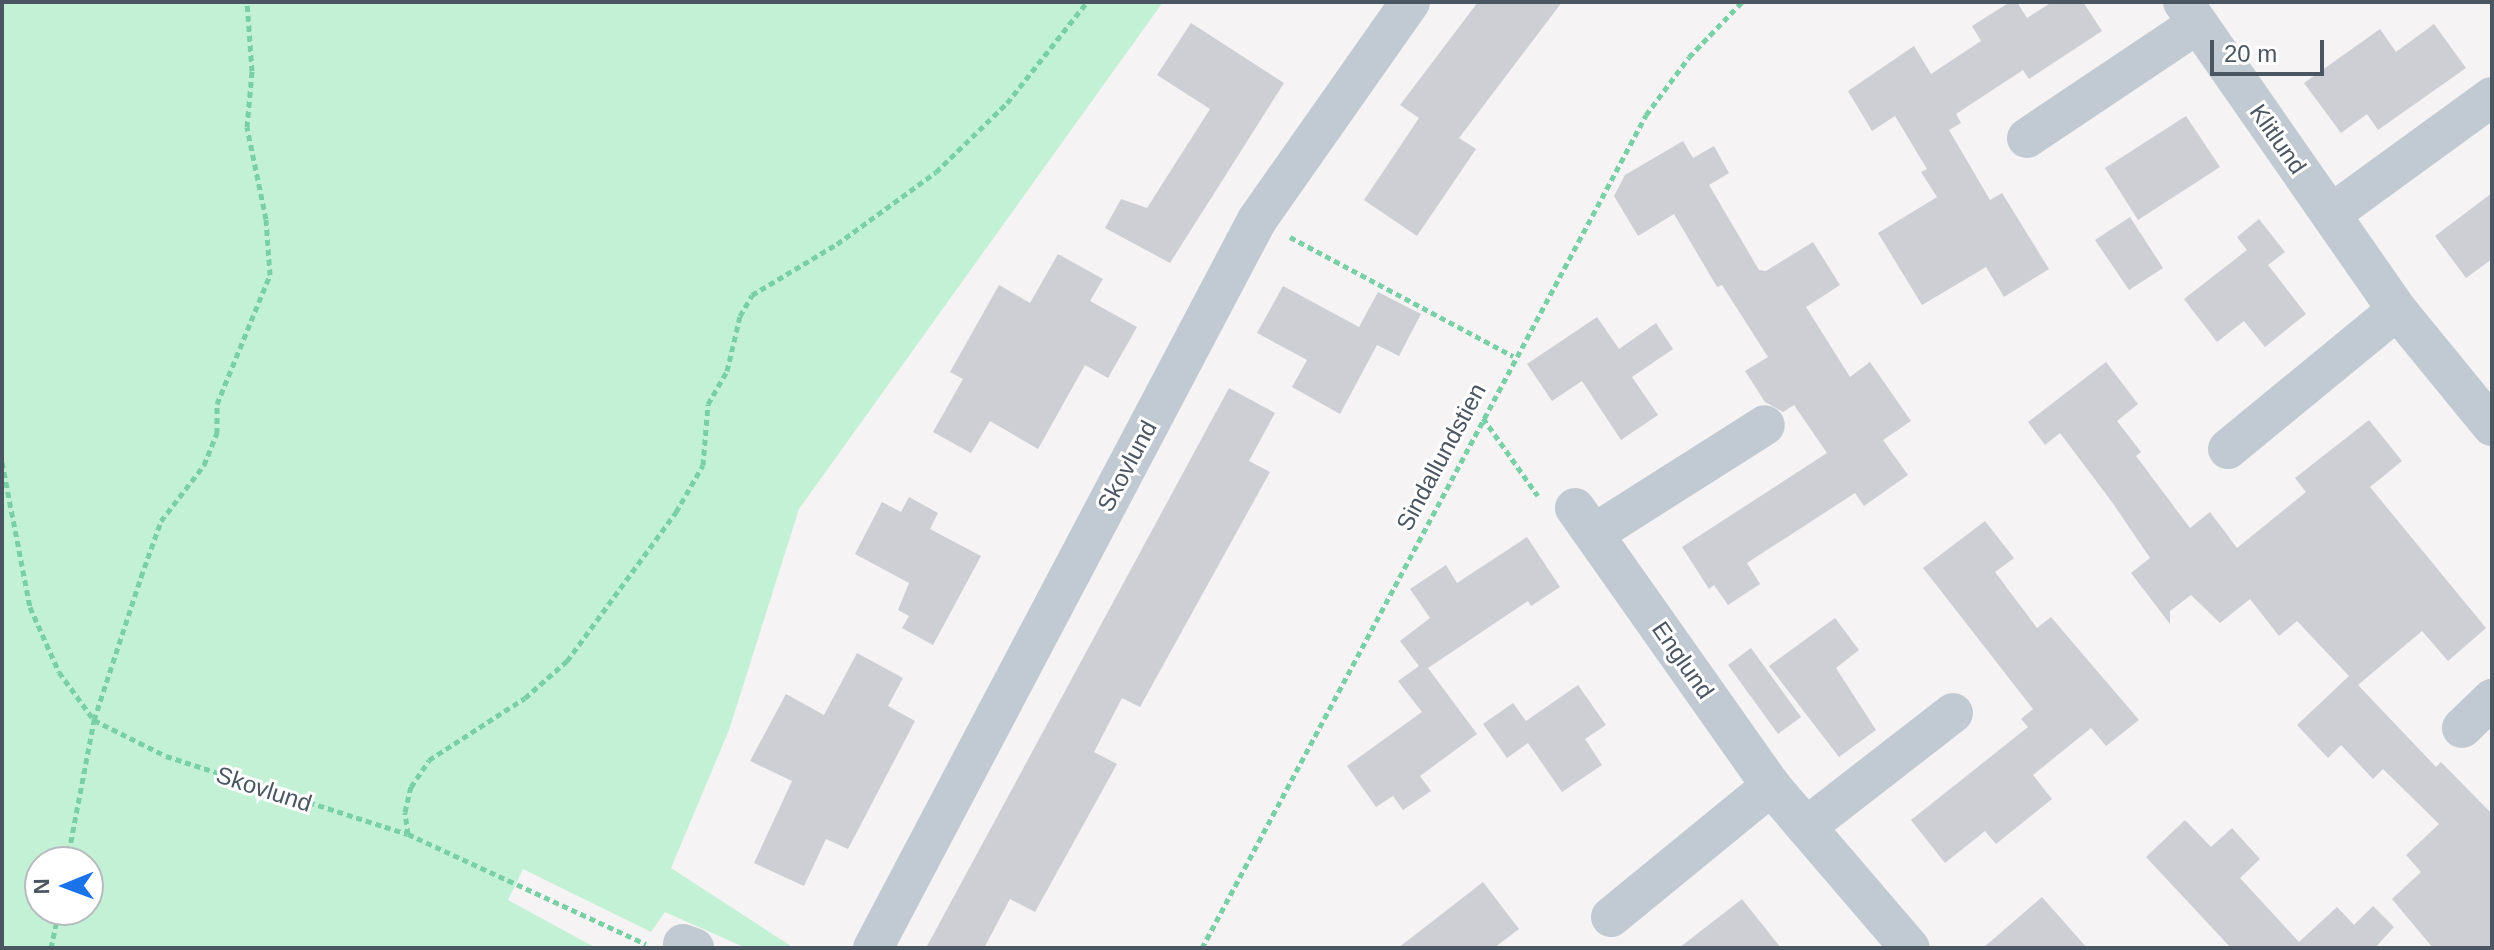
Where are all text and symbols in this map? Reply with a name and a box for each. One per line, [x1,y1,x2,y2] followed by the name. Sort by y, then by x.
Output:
[2214,24,2328,74] scale bar
[2224,40,2277,67] text: 20 m
[2244,99,2312,179] street label: Klitlund
[1390,378,1492,536] street label: Sindallundstien
[1091,416,1163,516] street label: Skovlund
[1646,616,1720,704] street label: Englund
[213,760,315,818] street label: Skovlund
[24,846,104,926] north arrow
[29,878,54,895] text: N

